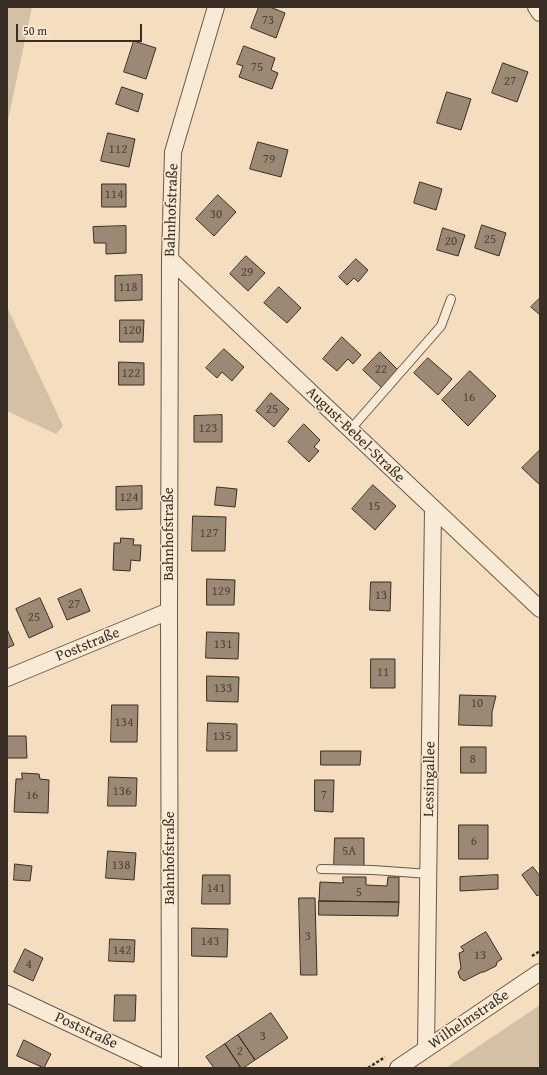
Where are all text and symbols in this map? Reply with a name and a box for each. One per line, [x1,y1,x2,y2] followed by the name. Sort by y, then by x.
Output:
[262,13,274,29] house number: 73
[18,16,144,42] scale bar
[23,22,47,39] text: 50 m
[251,60,263,76] house number: 75
[504,74,516,90] house number: 27
[109,142,127,158] house number: 112
[263,152,275,168] house number: 79
[161,163,183,257] street label: Bahnhofstraße
[105,187,123,203] house number: 114
[210,207,222,223] house number: 30
[484,232,496,248] house number: 25
[445,234,457,250] house number: 20
[241,265,253,281] house number: 29
[119,280,137,296] house number: 118
[123,323,141,339] house number: 120
[375,362,387,378] house number: 22
[122,366,140,382] house number: 122
[302,383,408,487] street label: August-Bebel-Straße
[463,390,475,406] house number: 16
[266,402,278,418] house number: 25
[199,421,217,437] house number: 123
[160,487,178,581] street label: Bahnhofstraße
[120,490,138,506] house number: 124
[368,499,380,515] house number: 15
[200,526,218,542] house number: 127
[212,584,230,600] house number: 129
[375,588,387,604] house number: 13
[68,597,80,613] house number: 27
[28,610,40,626] house number: 25
[53,624,123,666] street label: Poststraße
[214,637,232,653] house number: 131
[377,665,389,681] house number: 11
[214,681,232,697] house number: 133
[471,696,483,712] house number: 10
[115,715,133,731] house number: 134
[213,729,231,745] house number: 135
[420,741,440,817] street label: Lessingallee
[470,752,476,768] house number: 8
[113,784,131,800] house number: 136
[26,788,38,804] house number: 16
[321,788,327,804] house number: 7
[161,811,179,905] street label: Bahnhofstraße
[471,834,477,850] house number: 6
[342,844,356,860] house number: 5A
[112,858,130,874] house number: 138
[207,881,225,897] house number: 141
[356,885,362,901] house number: 5
[305,929,311,945] house number: 3
[201,934,219,950] house number: 143
[113,943,131,959] house number: 142
[474,948,486,964] house number: 13
[26,957,32,973] house number: 4
[425,986,513,1054] street label: Wilhelmstraße
[52,1009,120,1053] street label: Poststraße
[260,1029,266,1045] house number: 3
[237,1044,243,1060] house number: 2

